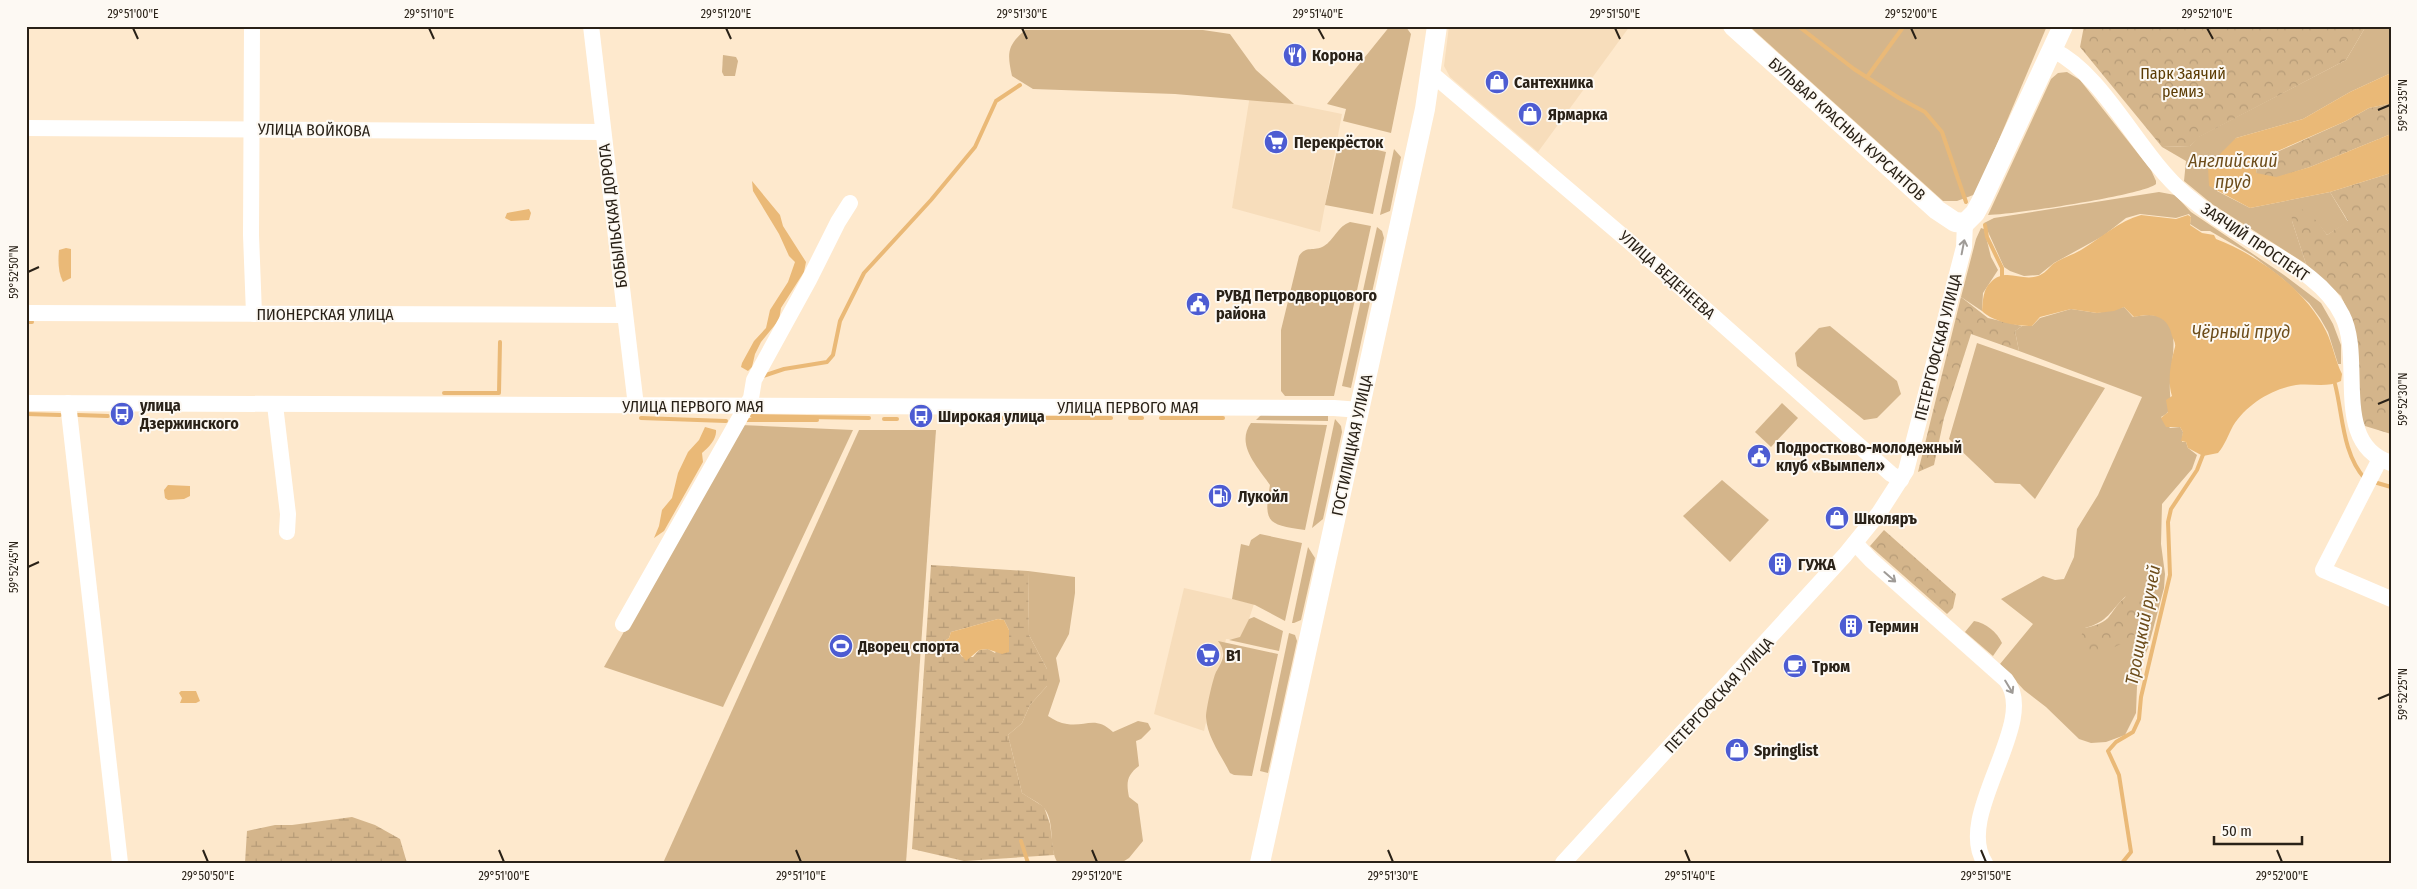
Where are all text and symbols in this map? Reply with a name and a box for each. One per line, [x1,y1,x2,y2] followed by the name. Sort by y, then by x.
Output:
[107,7,159,21] text: 29°51'00"E
[404,7,454,21] text: 29°51'10"E
[701,7,752,21] text: 29°51'20"E
[997,7,1048,21] text: 29°51'30"E
[1293,7,1344,21] text: 29°51'40"E
[1590,7,1641,21] text: 29°51'50"E
[1885,7,1937,21] text: 29°52'00"E
[2182,7,2233,21] text: 29°52'10"E
[1282,42,1308,68] restaurant icon: Корона
[1312,46,1363,65] place label: Корона
[1765,54,1930,205] street label: БУЛЬВАР КРАСНЫХ КУРСАНТОВ
[2140,64,2226,101] park label: Парк Заячий ремиз
[1484,69,1510,95] shop icon: Сантехника
[1514,73,1593,92] place label: Сантехника
[2396,79,2410,131] text: 59°52'35"N
[1517,101,1543,127] shop icon: Ярмарка
[1548,105,1608,124] place label: Ярмарка
[257,120,371,140] street label: УЛИЦА ВОЙКОВА
[1263,129,1289,155] supermarket icon: Перекрёсток
[1294,133,1384,152] place label: Перекрёсток
[595,142,631,289] street label: БОБЫЛЬСКАЯ ДОРОГА
[2187,150,2278,193] water label: Английский пруд
[2197,199,2313,285] street label: ЗАЯЧИЙ ПРОСПЕКТ
[1614,226,1719,324] street label: УЛИЦА ВЕДЕНЕЕВА
[1959,240,1968,256] one-way arrow
[7,245,21,299] text: 59°52'50"N
[1911,271,1966,423] street label: ПЕТЕРГОФСКАЯ УЛИЦА
[1216,286,1377,323] place label: РУВД Петродворцового района
[1185,291,1211,317] public building icon: РУВД Петродворцового района
[256,305,394,324] street label: ПИОНЕРСКАЯ УЛИЦА
[2192,321,2290,343] water label: Чёрный пруд
[1328,372,1376,518] street label: ГОСТИЛИЦКАЯ УЛИЦА
[2396,372,2410,426] text: 59°52'30"N
[139,396,239,433] place label: улица Дзержинского
[621,397,764,416] street label: УЛИЦА ПЕРВОГО МАЯ
[1056,398,1199,417] street label: УЛИЦА ПЕРВОГО МАЯ
[109,401,135,427] bus stop icon: улица Дзержинского
[908,403,934,429] bus stop icon: Широкая улица
[938,407,1045,426] place label: Широкая улица
[1776,438,1962,475] place label: Подростково-молодежный клуб «Вымпел»
[1746,443,1772,469] public building icon: Подростково-молодежный клуб «Вымпел»
[1207,483,1233,509] fuel station icon: Лукойл
[1238,487,1288,506] place label: Лукойл
[1824,505,1850,531] shop icon: Школяръ
[1854,509,1917,528] place label: Школяръ
[7,541,21,593] text: 59°52'45"N
[1767,551,1793,577] building icon: ГУЖА
[1798,555,1836,574] place label: ГУЖА
[2121,563,2165,687] water label: Троицкий ручей
[1883,571,1896,582] one-way arrow
[1838,613,1864,639] building icon: Термин
[1868,617,1919,636] place label: Термин
[828,633,854,659] sports icon: Дворец спорта
[1661,633,1778,757] street label: ПЕТЕРГОФСКАЯ УЛИЦА
[857,637,959,656] place label: Дворец спорта
[1195,642,1221,668] supermarket icon: В1
[1226,646,1241,665] place label: В1
[1782,653,1808,679] cafe icon: Трюм
[1812,657,1850,676] place label: Трюм
[2396,668,2410,720] text: 59°52'25"N
[2005,679,2015,693] one-way arrow
[1724,737,1750,763] shop icon: Springlist
[1754,741,1819,760] place label: Springlist
[2214,814,2302,846] scale bar
[2222,822,2252,840] text: 50 m
[182,869,235,883] text: 29°50'50"E
[478,869,530,883] text: 29°51'00"E
[776,869,826,883] text: 29°51'10"E
[1072,869,1123,883] text: 29°51'20"E
[1368,869,1419,883] text: 29°51'30"E
[1665,869,1716,883] text: 29°51'40"E
[1961,869,2012,883] text: 29°51'50"E
[2256,869,2308,883] text: 29°52'00"E

